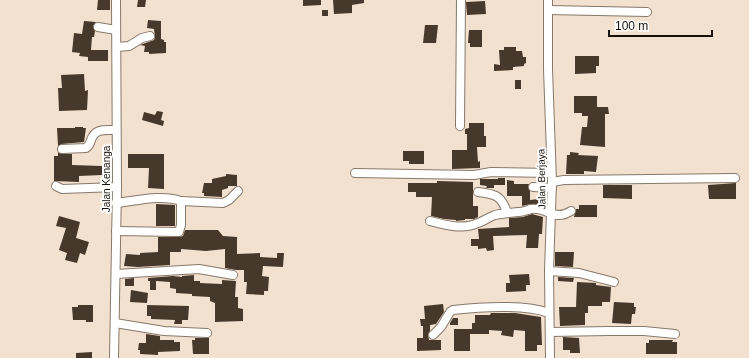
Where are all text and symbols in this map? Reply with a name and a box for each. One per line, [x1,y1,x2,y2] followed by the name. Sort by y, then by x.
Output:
[609,12,712,38] scale bar
[615,19,648,33] text: 100 m
[101,145,112,212] street label: Jalan Kenanga
[535,148,548,209] street label: Jalan Berjaya

